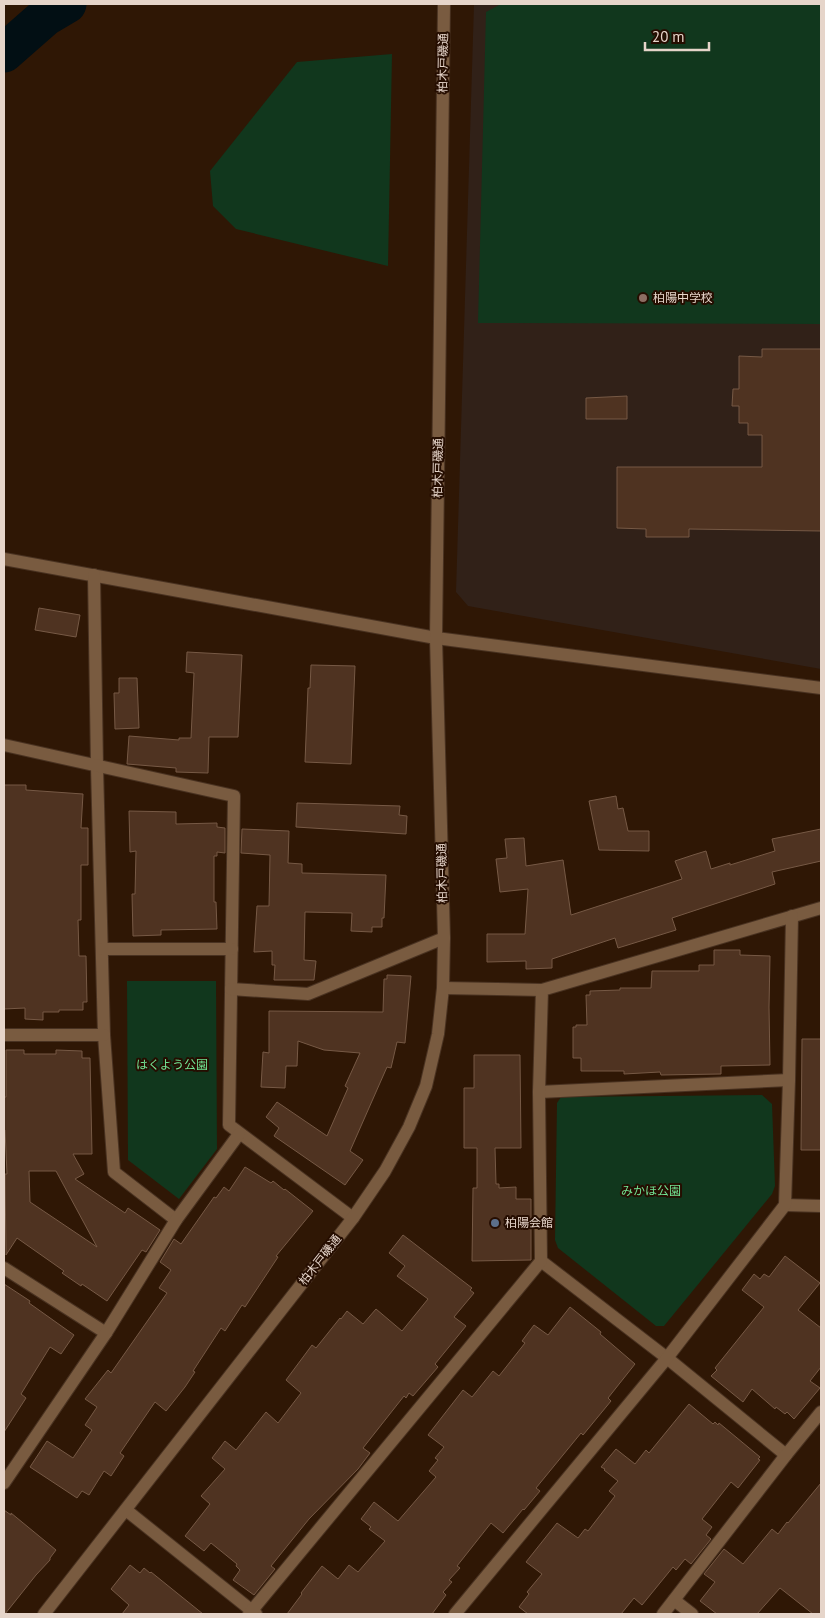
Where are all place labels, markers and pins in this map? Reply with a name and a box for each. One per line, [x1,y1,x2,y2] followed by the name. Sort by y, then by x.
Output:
[653,290,713,305] place label: 柏陽中学校
[637,292,649,304] marker: 柏陽中学校
[505,1215,553,1230] place label: 柏陽会館
[489,1217,501,1229] marker: 柏陽会館

